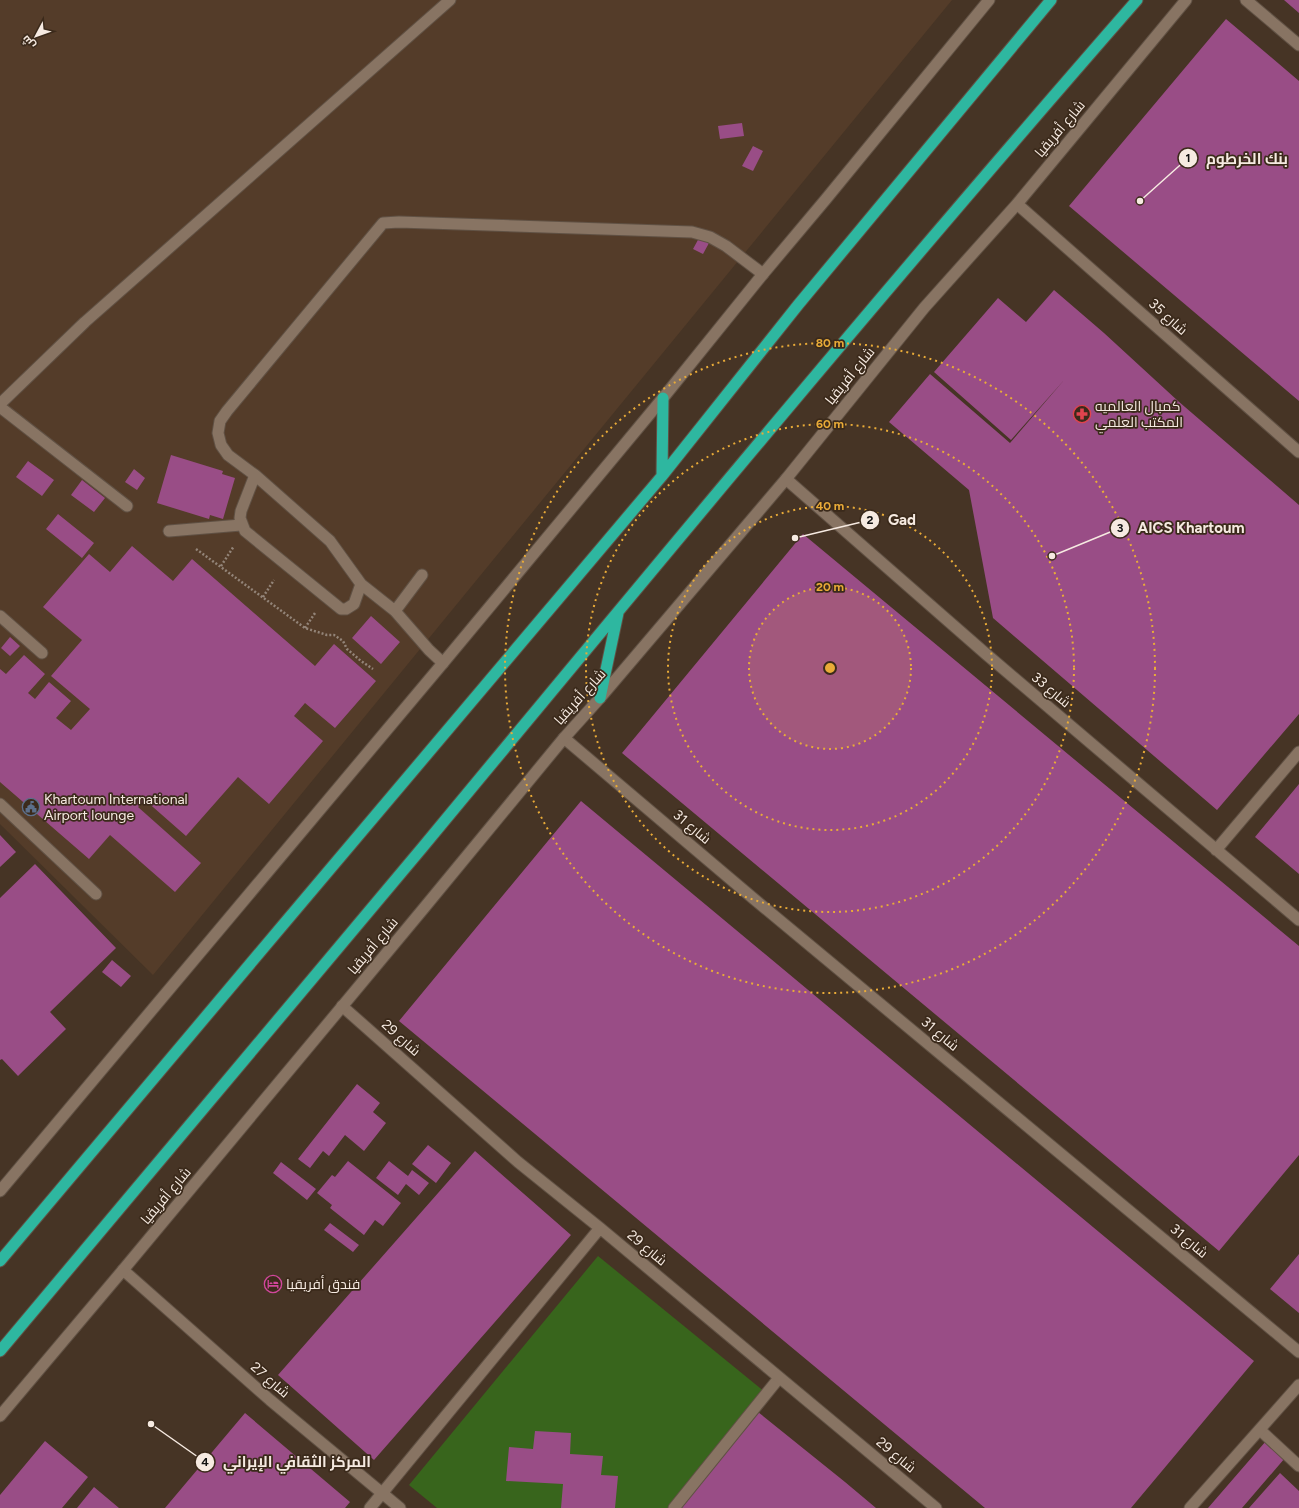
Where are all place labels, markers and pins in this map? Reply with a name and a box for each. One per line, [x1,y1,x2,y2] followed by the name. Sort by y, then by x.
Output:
[1178,145,1296,172] callout: بنك الخرطوم
[1095,398,1183,434] place label: كمبال العالميه المكتب العلمي
[1072,404,1092,424] pharmacy icon: كمبال العالميه المكتب العلمي
[860,506,924,533] callout: Gad
[1110,514,1253,541] callout: AICS Khartoum
[823,661,837,675] centre of rings
[44,791,188,824] place label: Khartoum International Airport lounge
[21,797,41,817] public building icon: Khartoum International Airport lounge
[263,1274,283,1294] hotel icon: فندق أفريقيا
[286,1275,360,1293] place label: فندق أفريقيا
[195,1449,379,1476] callout: المركز الثقافي الإيراني

